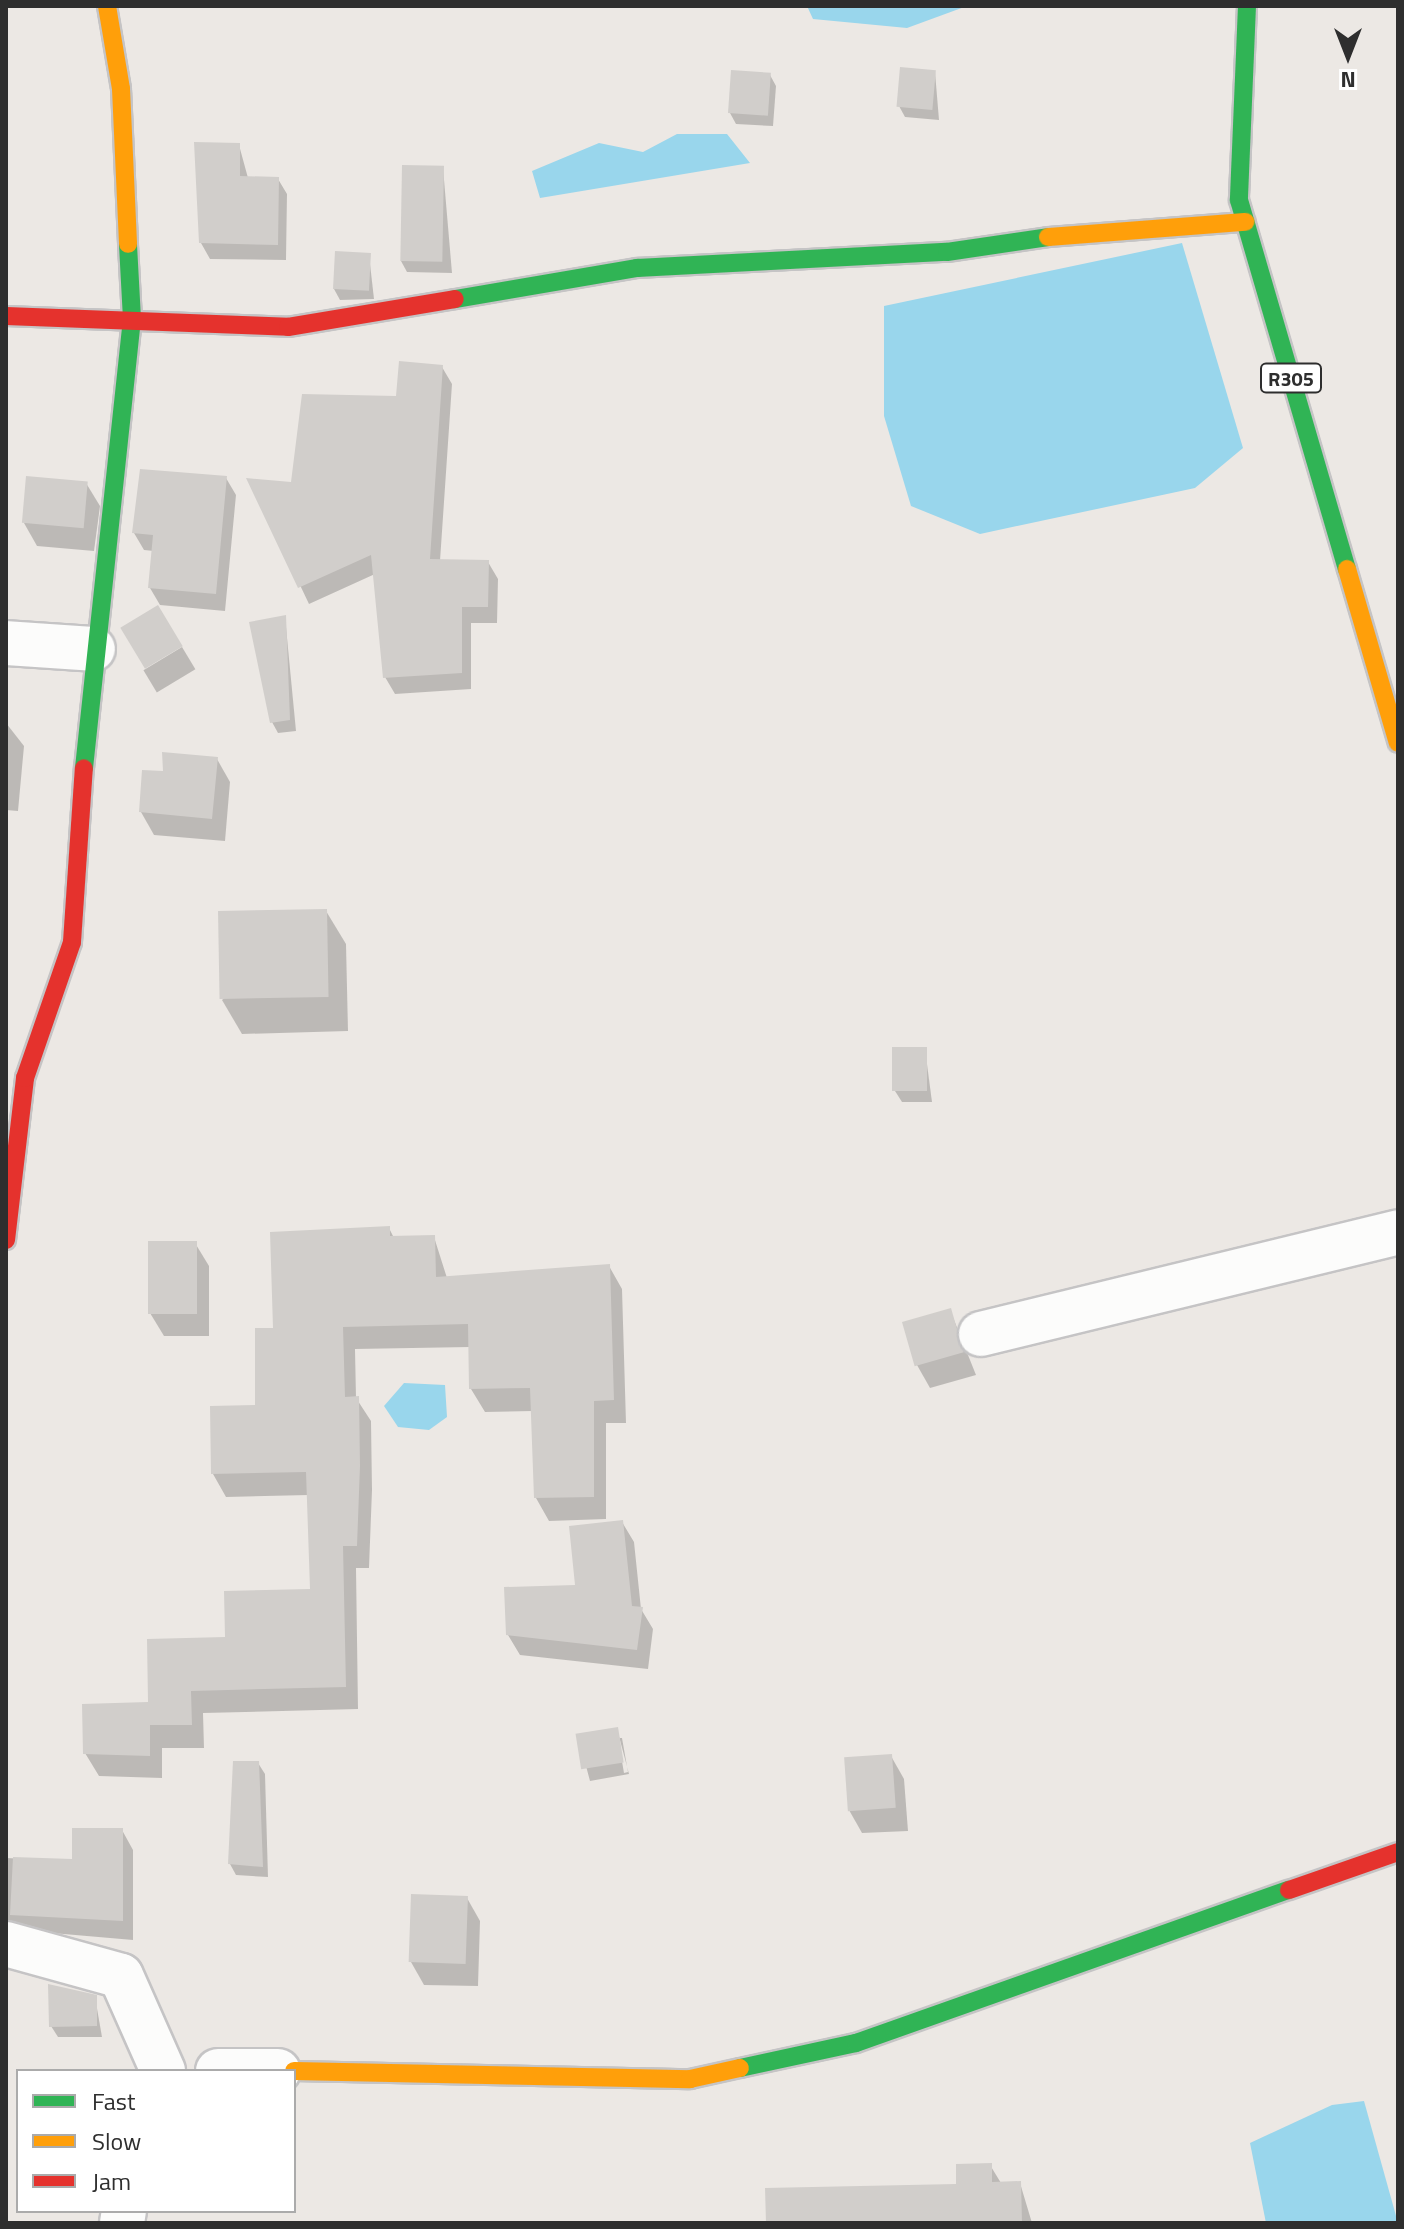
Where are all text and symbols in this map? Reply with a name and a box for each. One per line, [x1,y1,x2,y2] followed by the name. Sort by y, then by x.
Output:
[1308,16,1388,96] north arrow
[1340,63,1356,97] text: N
[1259,362,1323,394] road number: R305
[16,2069,296,2213] legend
[92,2083,135,2119] text: Fast
[92,2123,141,2159] text: Slow
[92,2163,131,2199] text: Jam

